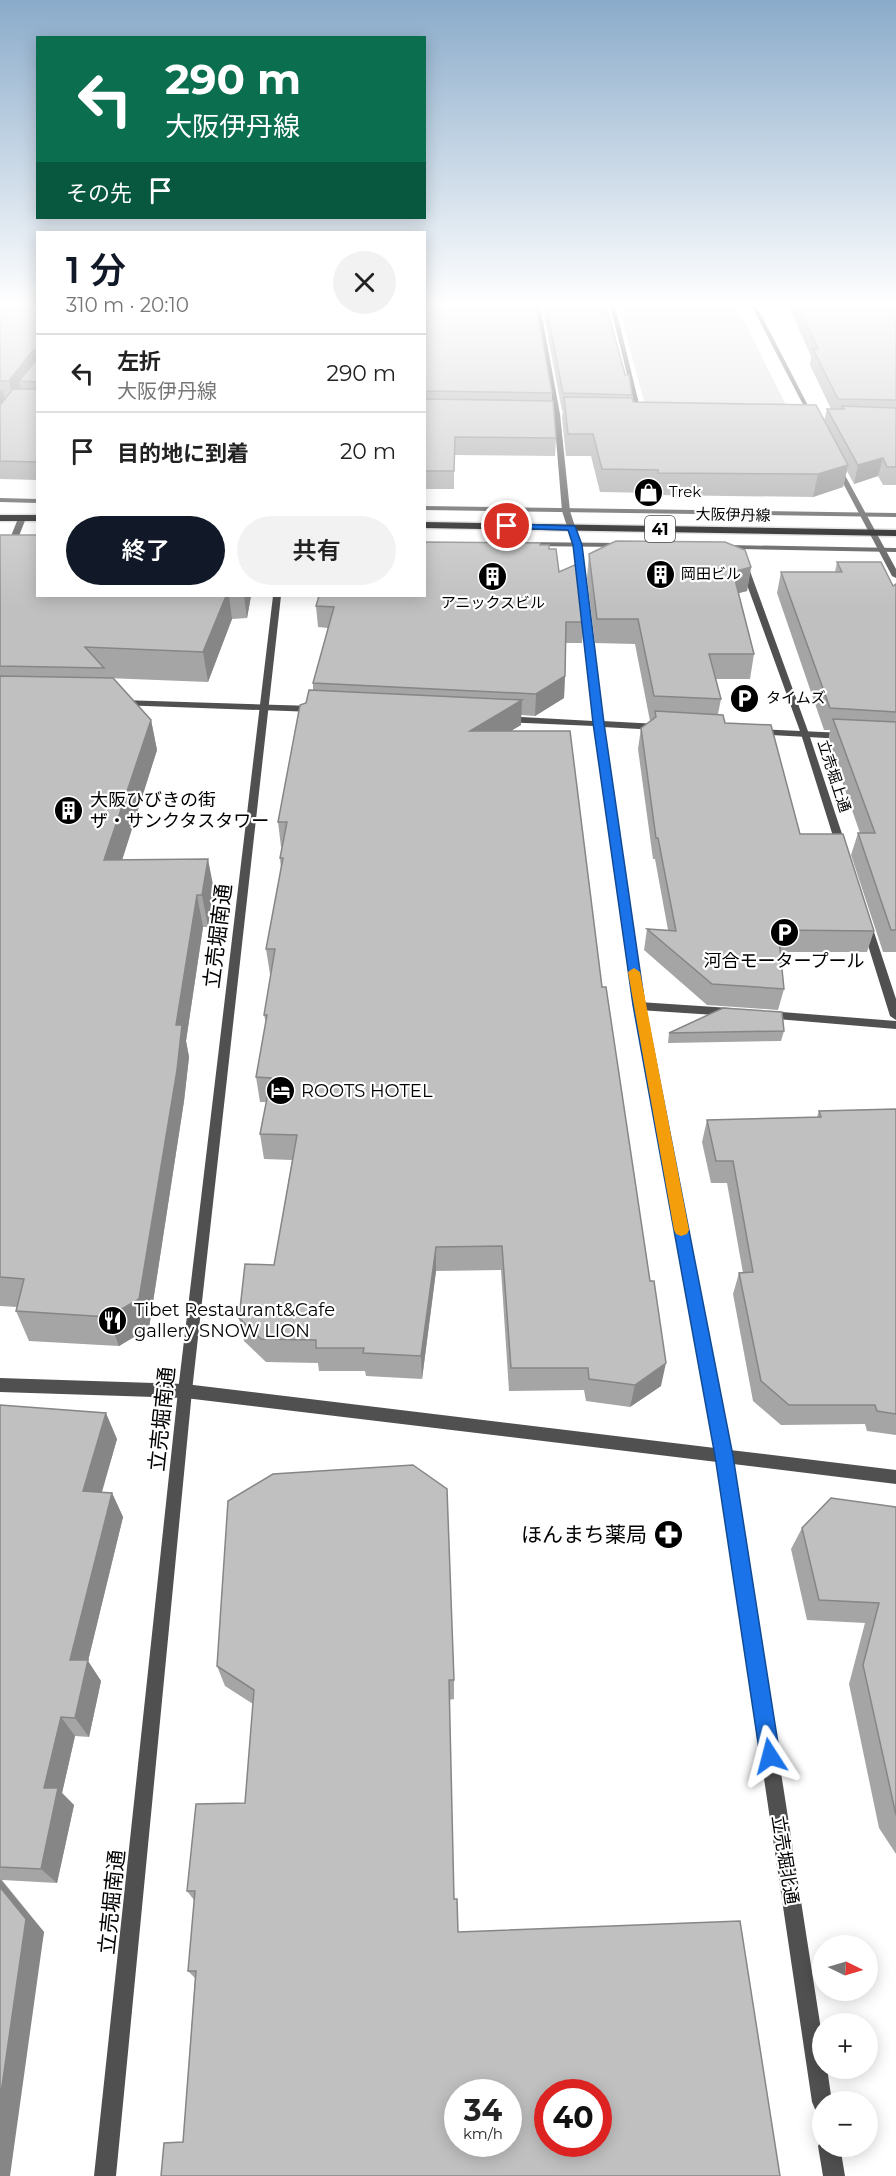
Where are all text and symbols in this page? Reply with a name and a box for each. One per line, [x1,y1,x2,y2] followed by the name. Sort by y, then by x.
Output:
[165,53,301,105] text: 290 m
[66,60,144,138] icon: left
[165,110,300,143] text: 大阪伊丹線
[144,174,177,207] icon: arrive
[66,180,132,207] text: その先
[66,248,126,292] text: 1 分
[333,251,396,314] button: close
[66,293,189,317] text: 310 m · 20:10
[117,348,161,375] text: 左折
[66,357,99,390] icon: left
[326,360,396,387] text: 290 m
[117,379,217,403] text: 大阪伊丹線
[66,435,99,468] icon: arrive
[340,438,396,465] text: 20 m
[117,440,249,467] text: 目的地に到着
[632,476,664,508] shop icon: Trek
[669,482,701,501] place label: Trek
[481,500,532,551] pin
[695,504,771,525] street label: 大阪伊丹線
[490,509,523,542] icon: arrive
[66,516,225,585] button: 終了
[237,516,396,585] button: 共有
[645,516,675,542] road number: 41
[644,558,676,590] building icon: 岡田ビル
[477,560,509,592] building icon: アニックスビル
[681,564,741,583] place label: 岡田ビル
[441,593,545,612] place label: アニックスビル
[729,682,761,714] parking icon: タイムズ
[766,688,826,707] place label: タイムズ
[814,737,855,814] street label: 立売堀上通
[90,789,269,832] place label: 大阪ひびきの街 ザ・サンクタスタワー
[53,794,85,826] building icon: 大阪ひびきの街 ザ・サンクタスタワー
[199,882,236,990] street label: 立売堀南通
[768,916,800,948] parking icon: 河合モータープール
[704,950,864,972] place label: 河合モータープール
[264,1075,296,1107] hotel icon: ROOTS HOTEL
[301,1080,433,1102] place label: ROOTS HOTEL
[134,1299,335,1342] place label: Tibet Restaurant&Cafe gallery SNOW LION
[97,1304,129,1336] restaurant icon: Tibet Restaurant&Cafe gallery SNOW LION
[144,1365,179,1472] street label: 立売堀南通
[652,1519,684,1551] pharmacy icon: ほんまち薬局
[521,1522,647,1547] place label: ほんまち薬局
[738,1724,802,1788] position arrow
[767,1814,803,1906] street label: 立売堀北通
[94,1848,129,1955] street label: 立売堀南通
[812,1935,878,2001] north arrow
[812,1935,878,2157] map controls
[812,2013,878,2079] button: +
[534,2079,612,2157] speed limit sign: 40
[812,2091,878,2157] button: −
[464,2092,502,2129] text: 34
[463,2124,503,2143] text: km/h

